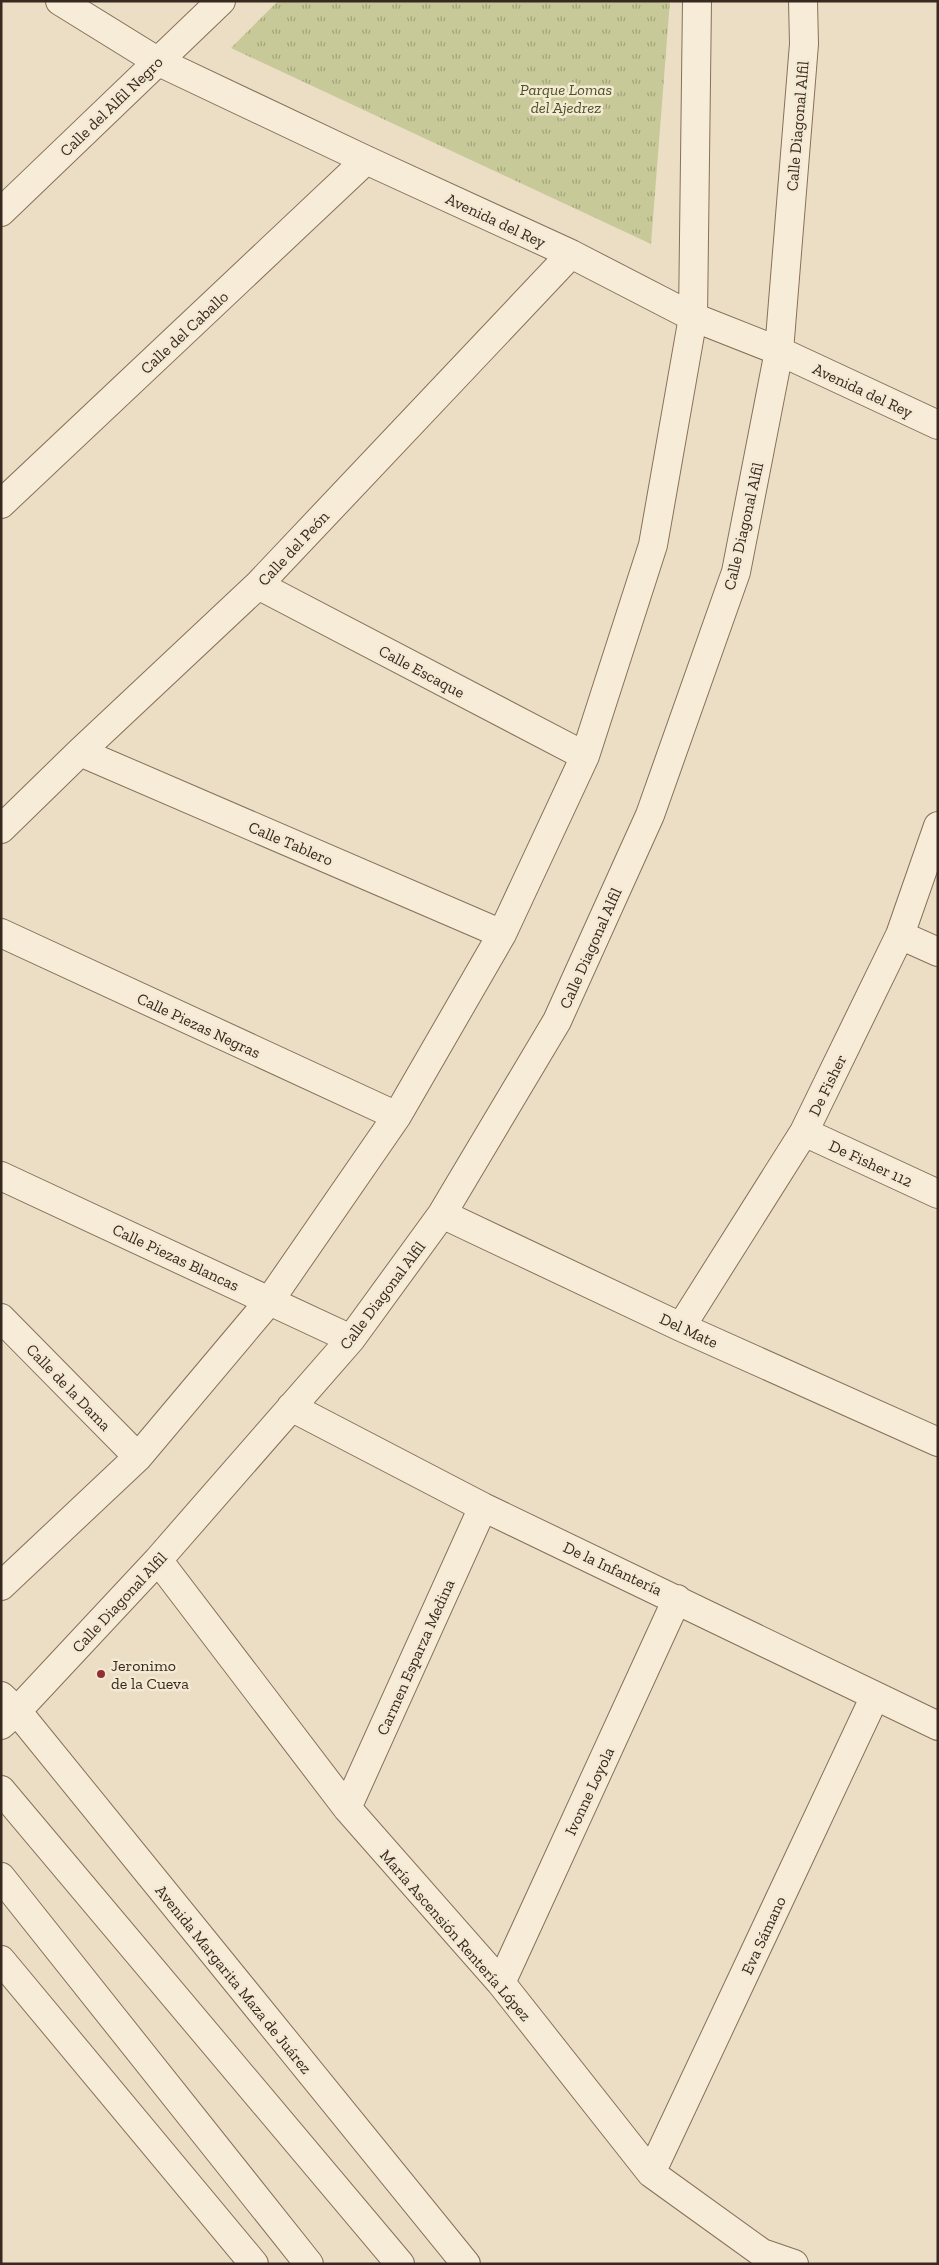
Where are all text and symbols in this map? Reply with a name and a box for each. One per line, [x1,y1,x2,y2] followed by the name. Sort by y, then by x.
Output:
[56,52,167,160] street label: Calle del Alfil Negro
[782,60,813,192] street label: Calle Diagonal Alfil
[520,80,612,117] park label: Parque Lomas del Ajedrez
[443,189,550,252] street label: Avenida del Rey
[137,287,232,378] street label: Calle del Caballo
[810,359,917,422] street label: Avenida del Rey
[720,460,767,592] street label: Calle Diagonal Alfil
[254,506,333,590] street label: Calle del Peón
[376,641,468,702] street label: Calle Escaque
[246,817,336,870] street label: Calle Tablero
[555,885,626,1012] street label: Calle Diagonal Alfil
[134,989,263,1062] street label: Calle Piezas Negras
[804,1051,851,1119] street label: De Fisher
[826,1136,916,1191] street label: De Fisher 112
[109,1220,242,1295] street label: Calle Piezas Blancas
[336,1237,429,1353] street label: Calle Diagonal Alfil
[657,1309,721,1352] street label: Del Mate
[22,1340,115,1435] street label: Calle de la Dama
[560,1537,665,1600] street label: De la Infantería
[68,1548,171,1657] street label: Calle Diagonal Alfil
[372,1576,459,1738] street label: Carmen Esparza Medina
[111,1656,189,1693] place label: Jeronimo de la Cueva
[95,1668,107,1680] marker: Jeronimo de la Cueva
[561,1744,618,1838] street label: Ivonne Loyola
[376,1846,535,2025] street label: María Ascensión Rentería López
[151,1881,316,2078] street label: Avenida Margarita Maza de Juárez
[737,1893,790,1977] street label: Eva Sámano

